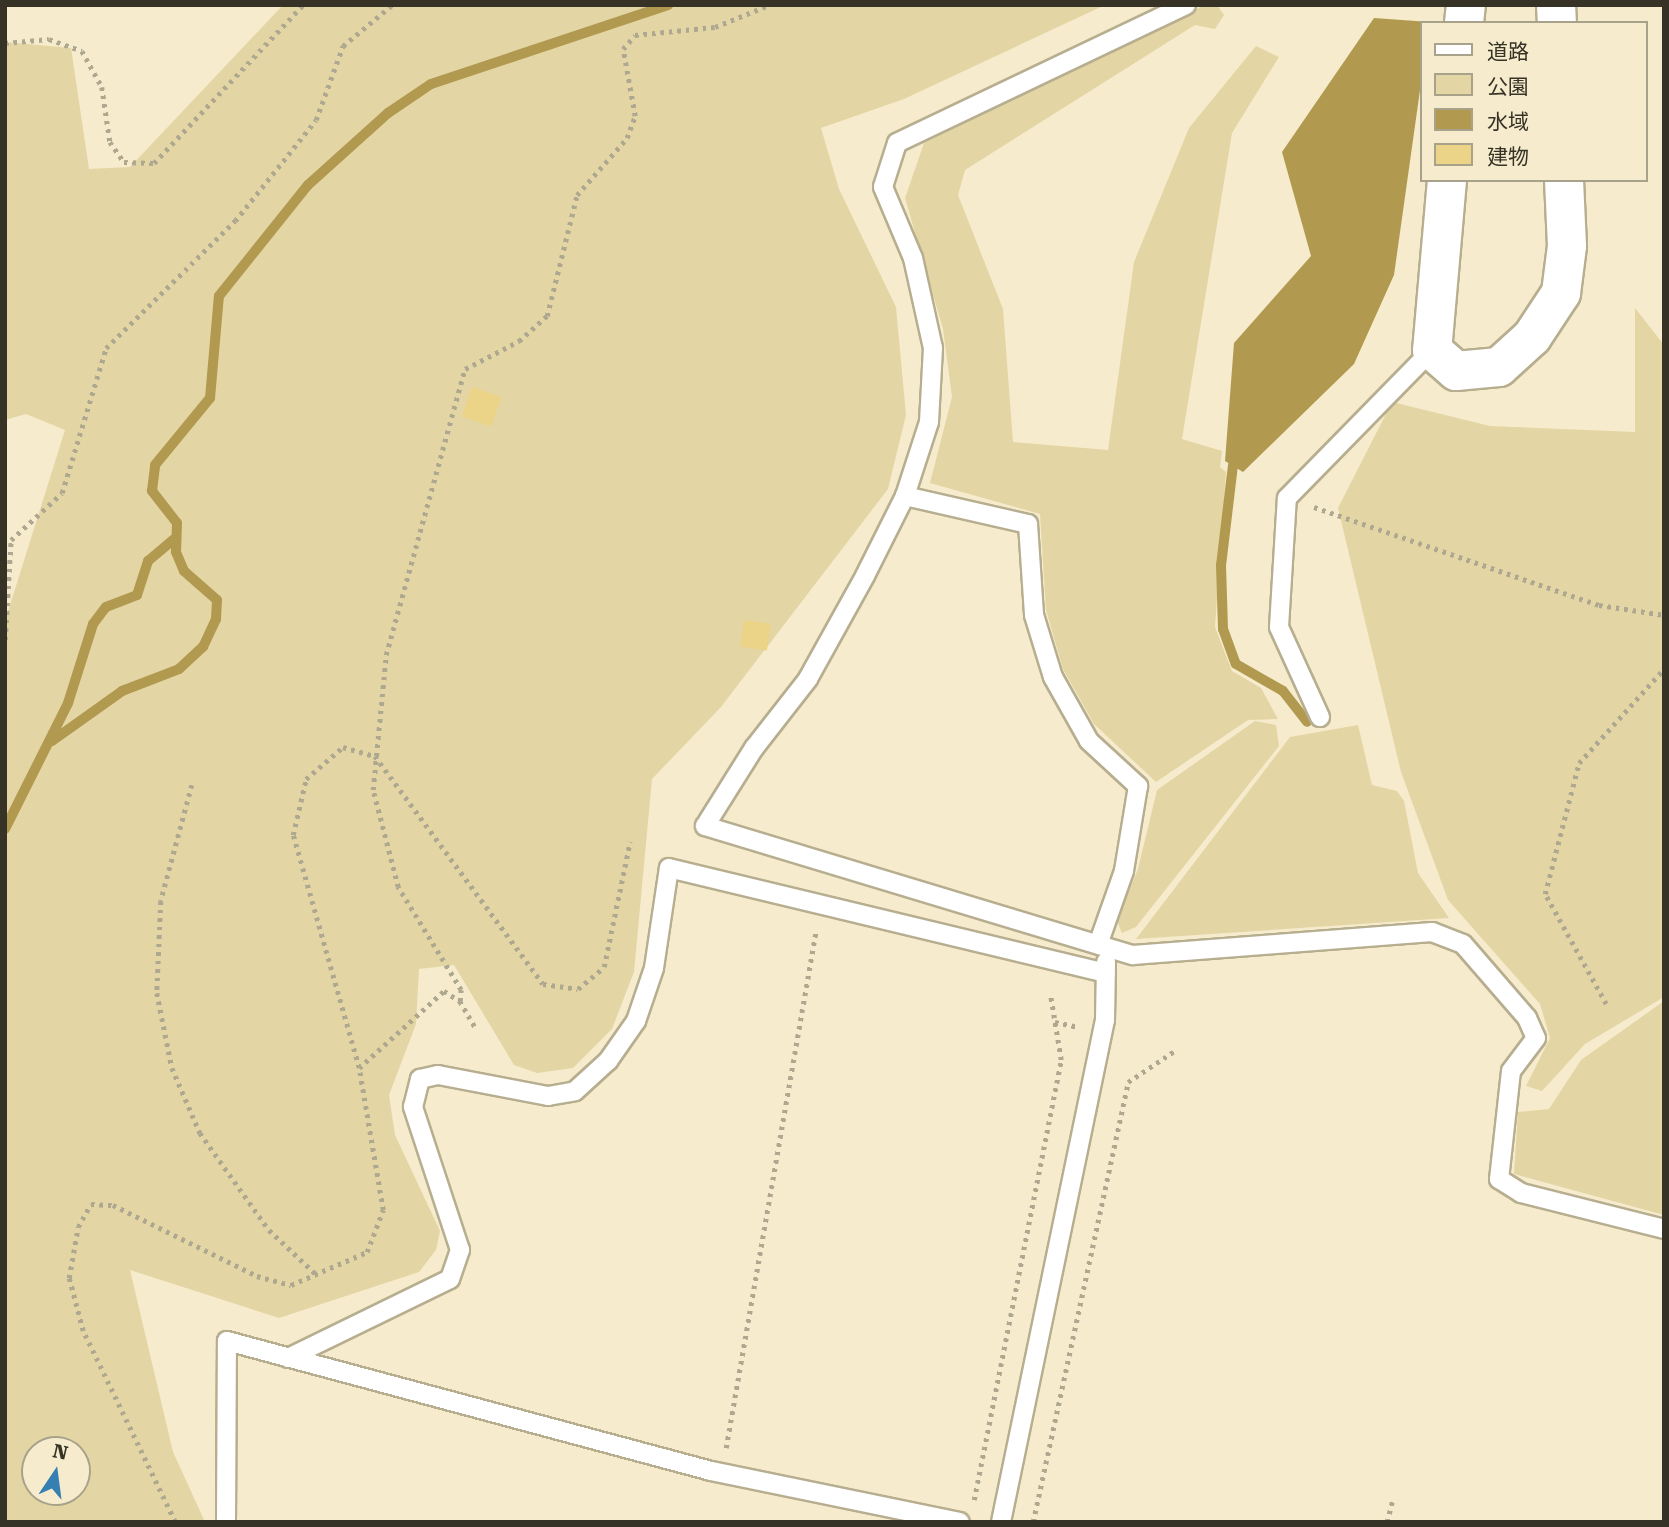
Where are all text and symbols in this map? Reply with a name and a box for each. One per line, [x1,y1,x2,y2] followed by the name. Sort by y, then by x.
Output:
[1420,21,1648,182] legend
[1487,40,1529,64] text: 道路
[1487,75,1529,99] text: 公園
[1487,110,1529,134] text: 水域
[1487,145,1529,169] text: 建物
[21,1436,91,1506] north arrow
[51,1439,70,1465] text: N

